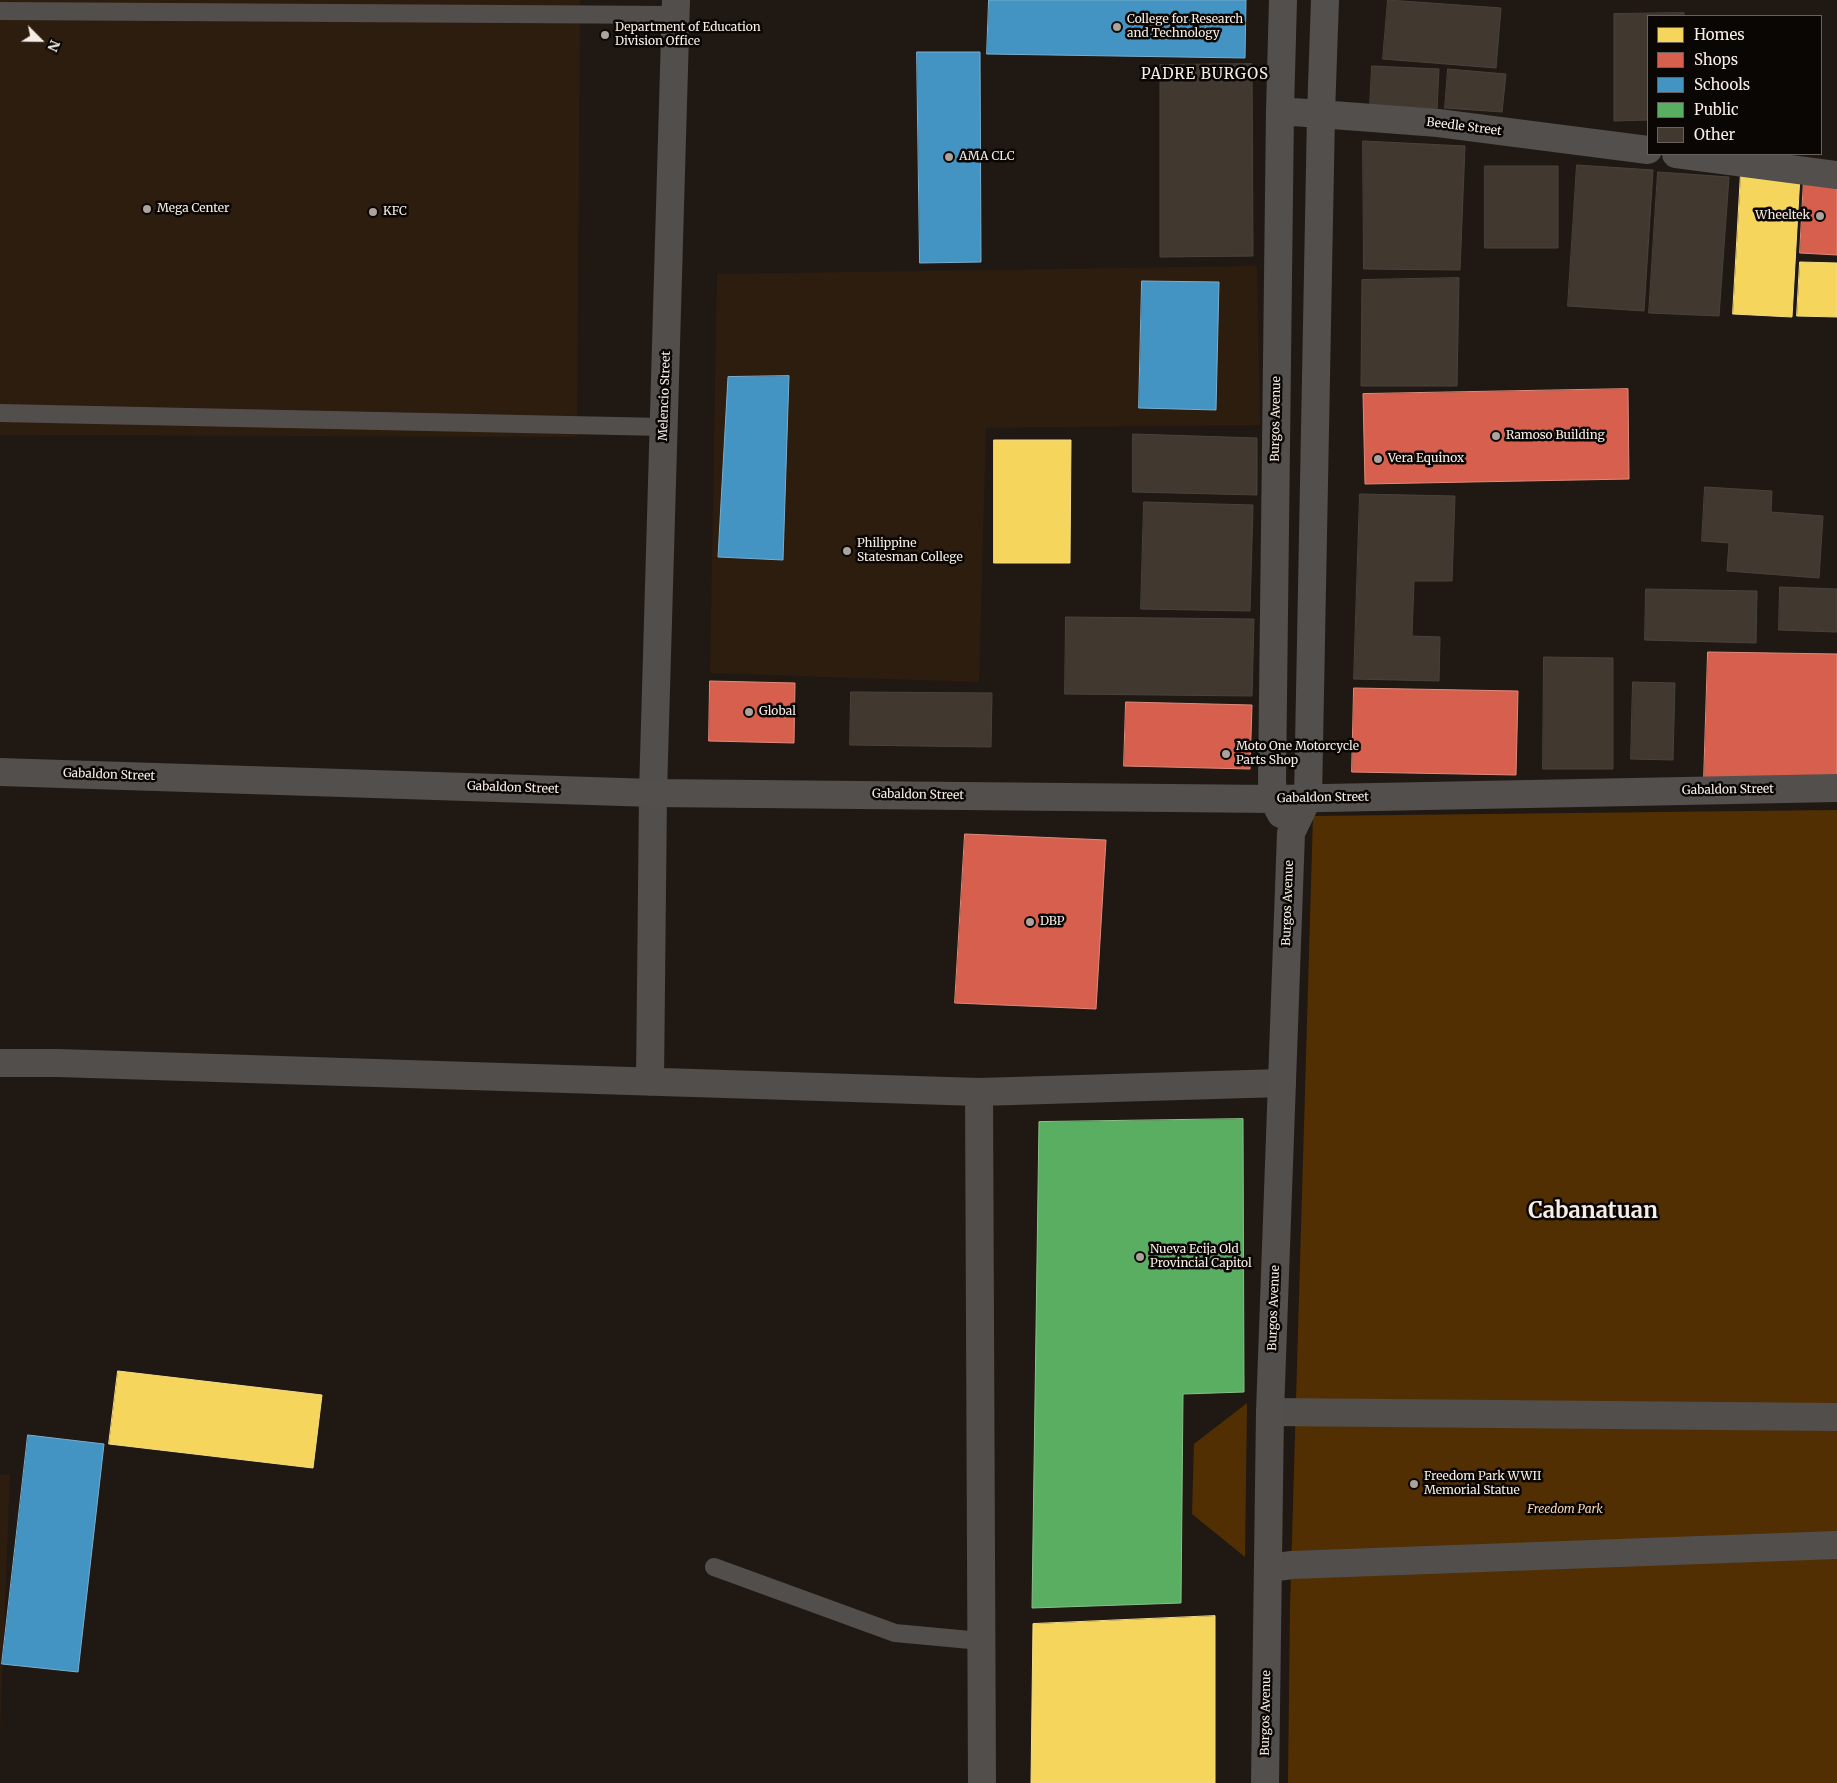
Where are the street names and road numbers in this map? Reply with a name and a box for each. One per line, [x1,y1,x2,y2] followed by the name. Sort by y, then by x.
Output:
[1426,115,1502,139] street label: Beedle Street
[656,351,674,441] street label: Melencio Street
[1268,376,1284,462] street label: Burgos Avenue
[63,766,155,784] street label: Gabaldon Street
[467,779,559,797] street label: Gabaldon Street
[1682,782,1774,798] street label: Gabaldon Street
[872,787,964,803] street label: Gabaldon Street
[1277,790,1369,806] street label: Gabaldon Street
[1279,860,1297,946] street label: Burgos Avenue
[1265,1265,1283,1351] street label: Burgos Avenue
[1258,1670,1274,1756] street label: Burgos Avenue

